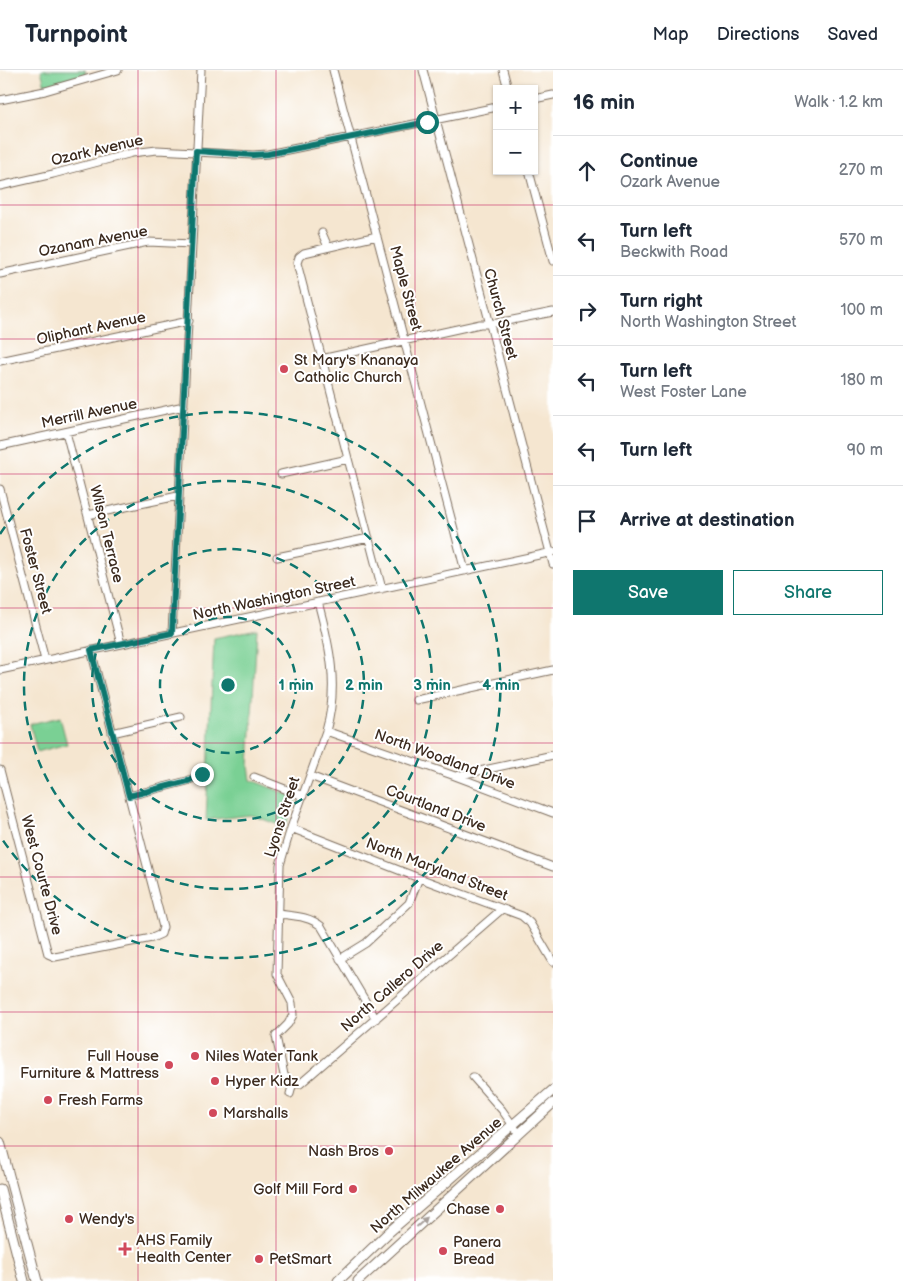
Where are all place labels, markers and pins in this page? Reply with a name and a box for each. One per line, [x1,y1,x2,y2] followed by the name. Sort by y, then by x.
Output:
[294,351,418,387] place label: St Mary's Knanaya Catholic Church
[278,363,290,375] marker: St Mary's Knanaya Catholic Church
[219,676,237,694] centre of rings
[20,1047,160,1083] place label: Full House Furniture & Mattress
[205,1047,319,1066] place label: Niles Water Tank
[189,1050,201,1062] marker: Niles Water Tank
[163,1059,175,1071] marker: Full House Furniture & Mattress
[225,1072,300,1091] place label: Hyper Kidz
[209,1075,221,1087] marker: Hyper Kidz
[58,1091,144,1110] place label: Fresh Farms
[42,1094,54,1106] marker: Fresh Farms
[223,1104,289,1123] place label: Marshalls
[207,1107,219,1119] marker: Marshalls
[308,1142,380,1161] place label: Nash Bros
[383,1145,395,1157] marker: Nash Bros
[253,1180,343,1199] place label: Golf Mill Ford
[347,1183,359,1195] marker: Golf Mill Ford
[446,1200,490,1219] place label: Chase
[494,1203,506,1215] marker: Chase
[79,1210,135,1229] place label: Wendy's
[63,1213,75,1225] marker: Wendy's
[136,1231,232,1267] place label: AHS Family Health Center
[453,1233,501,1269] place label: Panera Bread
[118,1242,132,1256] marker: AHS Family Health Center
[437,1245,449,1257] marker: Panera Bread
[269,1250,332,1269] place label: PetSmart
[253,1253,265,1265] marker: PetSmart

